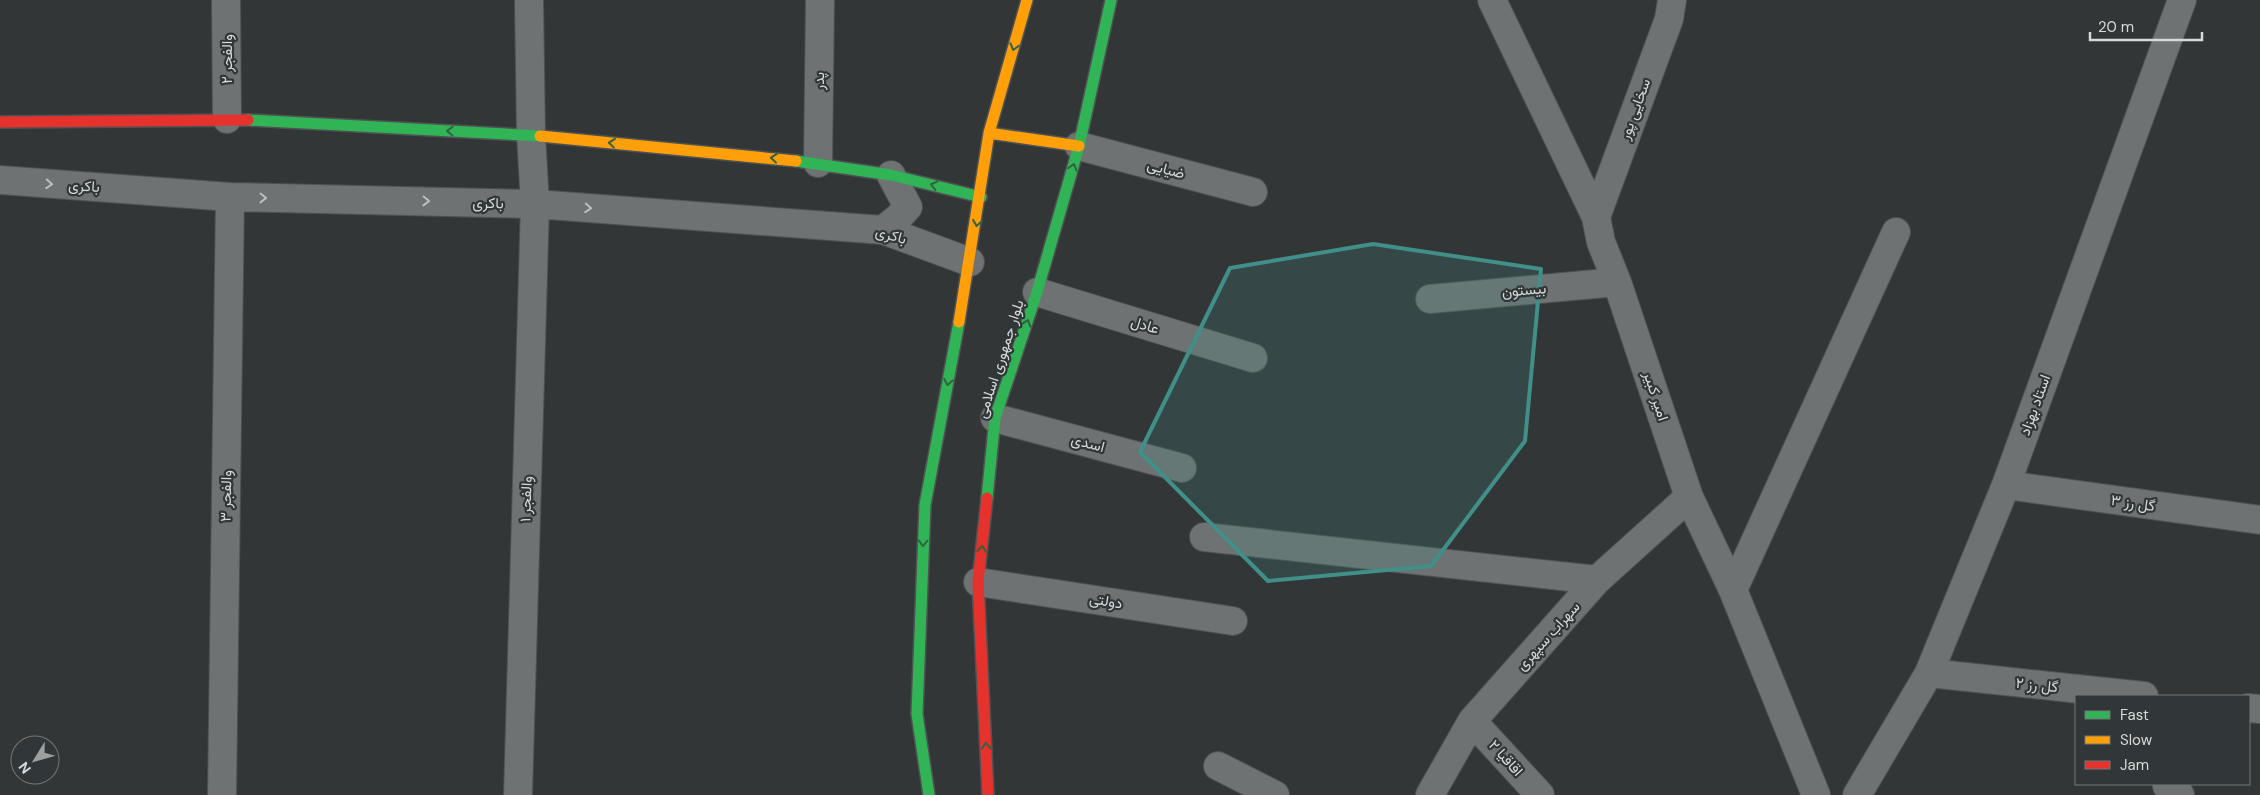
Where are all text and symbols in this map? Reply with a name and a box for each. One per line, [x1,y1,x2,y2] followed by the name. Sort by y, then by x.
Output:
[2090,10,2202,42] scale bar
[2098,17,2134,37] text: 20 m
[217,34,237,84] street label: والفجر ۲
[1009,42,1019,50] one-way arrow
[809,72,829,91] street label: پدر
[1614,75,1655,143] street label: سخایی پور
[445,125,453,136] one-way arrow
[607,138,615,149] one-way arrow
[769,153,777,164] one-way arrow
[1145,154,1187,184] street label: ضیایی
[1068,163,1078,171] one-way arrow
[68,175,100,197] street label: باکری
[45,178,53,189] one-way arrow
[929,180,938,191] one-way arrow
[259,192,267,203] one-way arrow
[472,193,504,213] street label: باکری
[422,196,430,206] one-way arrow
[584,202,592,213] one-way arrow
[972,218,982,227] one-way arrow
[873,221,909,249] street label: باکری
[1501,278,1547,302] street label: بیستون
[971,297,1029,421] street label: بلوار جمهوری اسلامی
[1128,311,1162,339] street label: عادل
[1021,319,1031,327] one-way arrow
[1638,368,1673,423] street label: امیر کبیر
[2015,372,2055,438] street label: استاد بهزاد
[943,378,953,387] one-way arrow
[1069,429,1107,457] street label: اسدی
[216,470,236,522] street label: والفجر ۳
[515,476,537,522] street label: والفجر ۱
[2110,490,2157,516] street label: گل رز ۳
[918,539,929,547] one-way arrow
[976,545,987,553] one-way arrow
[1088,589,1124,613] street label: دولتی
[1512,597,1585,675] street label: سهراب سپهری
[2015,673,2060,697] street label: گل رز ۲
[2075,695,2250,785] legend
[2120,705,2149,725] text: Fast
[2120,730,2153,750] text: Slow
[10,735,60,785] north arrow
[1484,736,1528,780] street label: اقاقیا ۲
[980,742,991,750] one-way arrow
[2120,755,2149,775] text: Jam
[14,758,35,777] text: N

